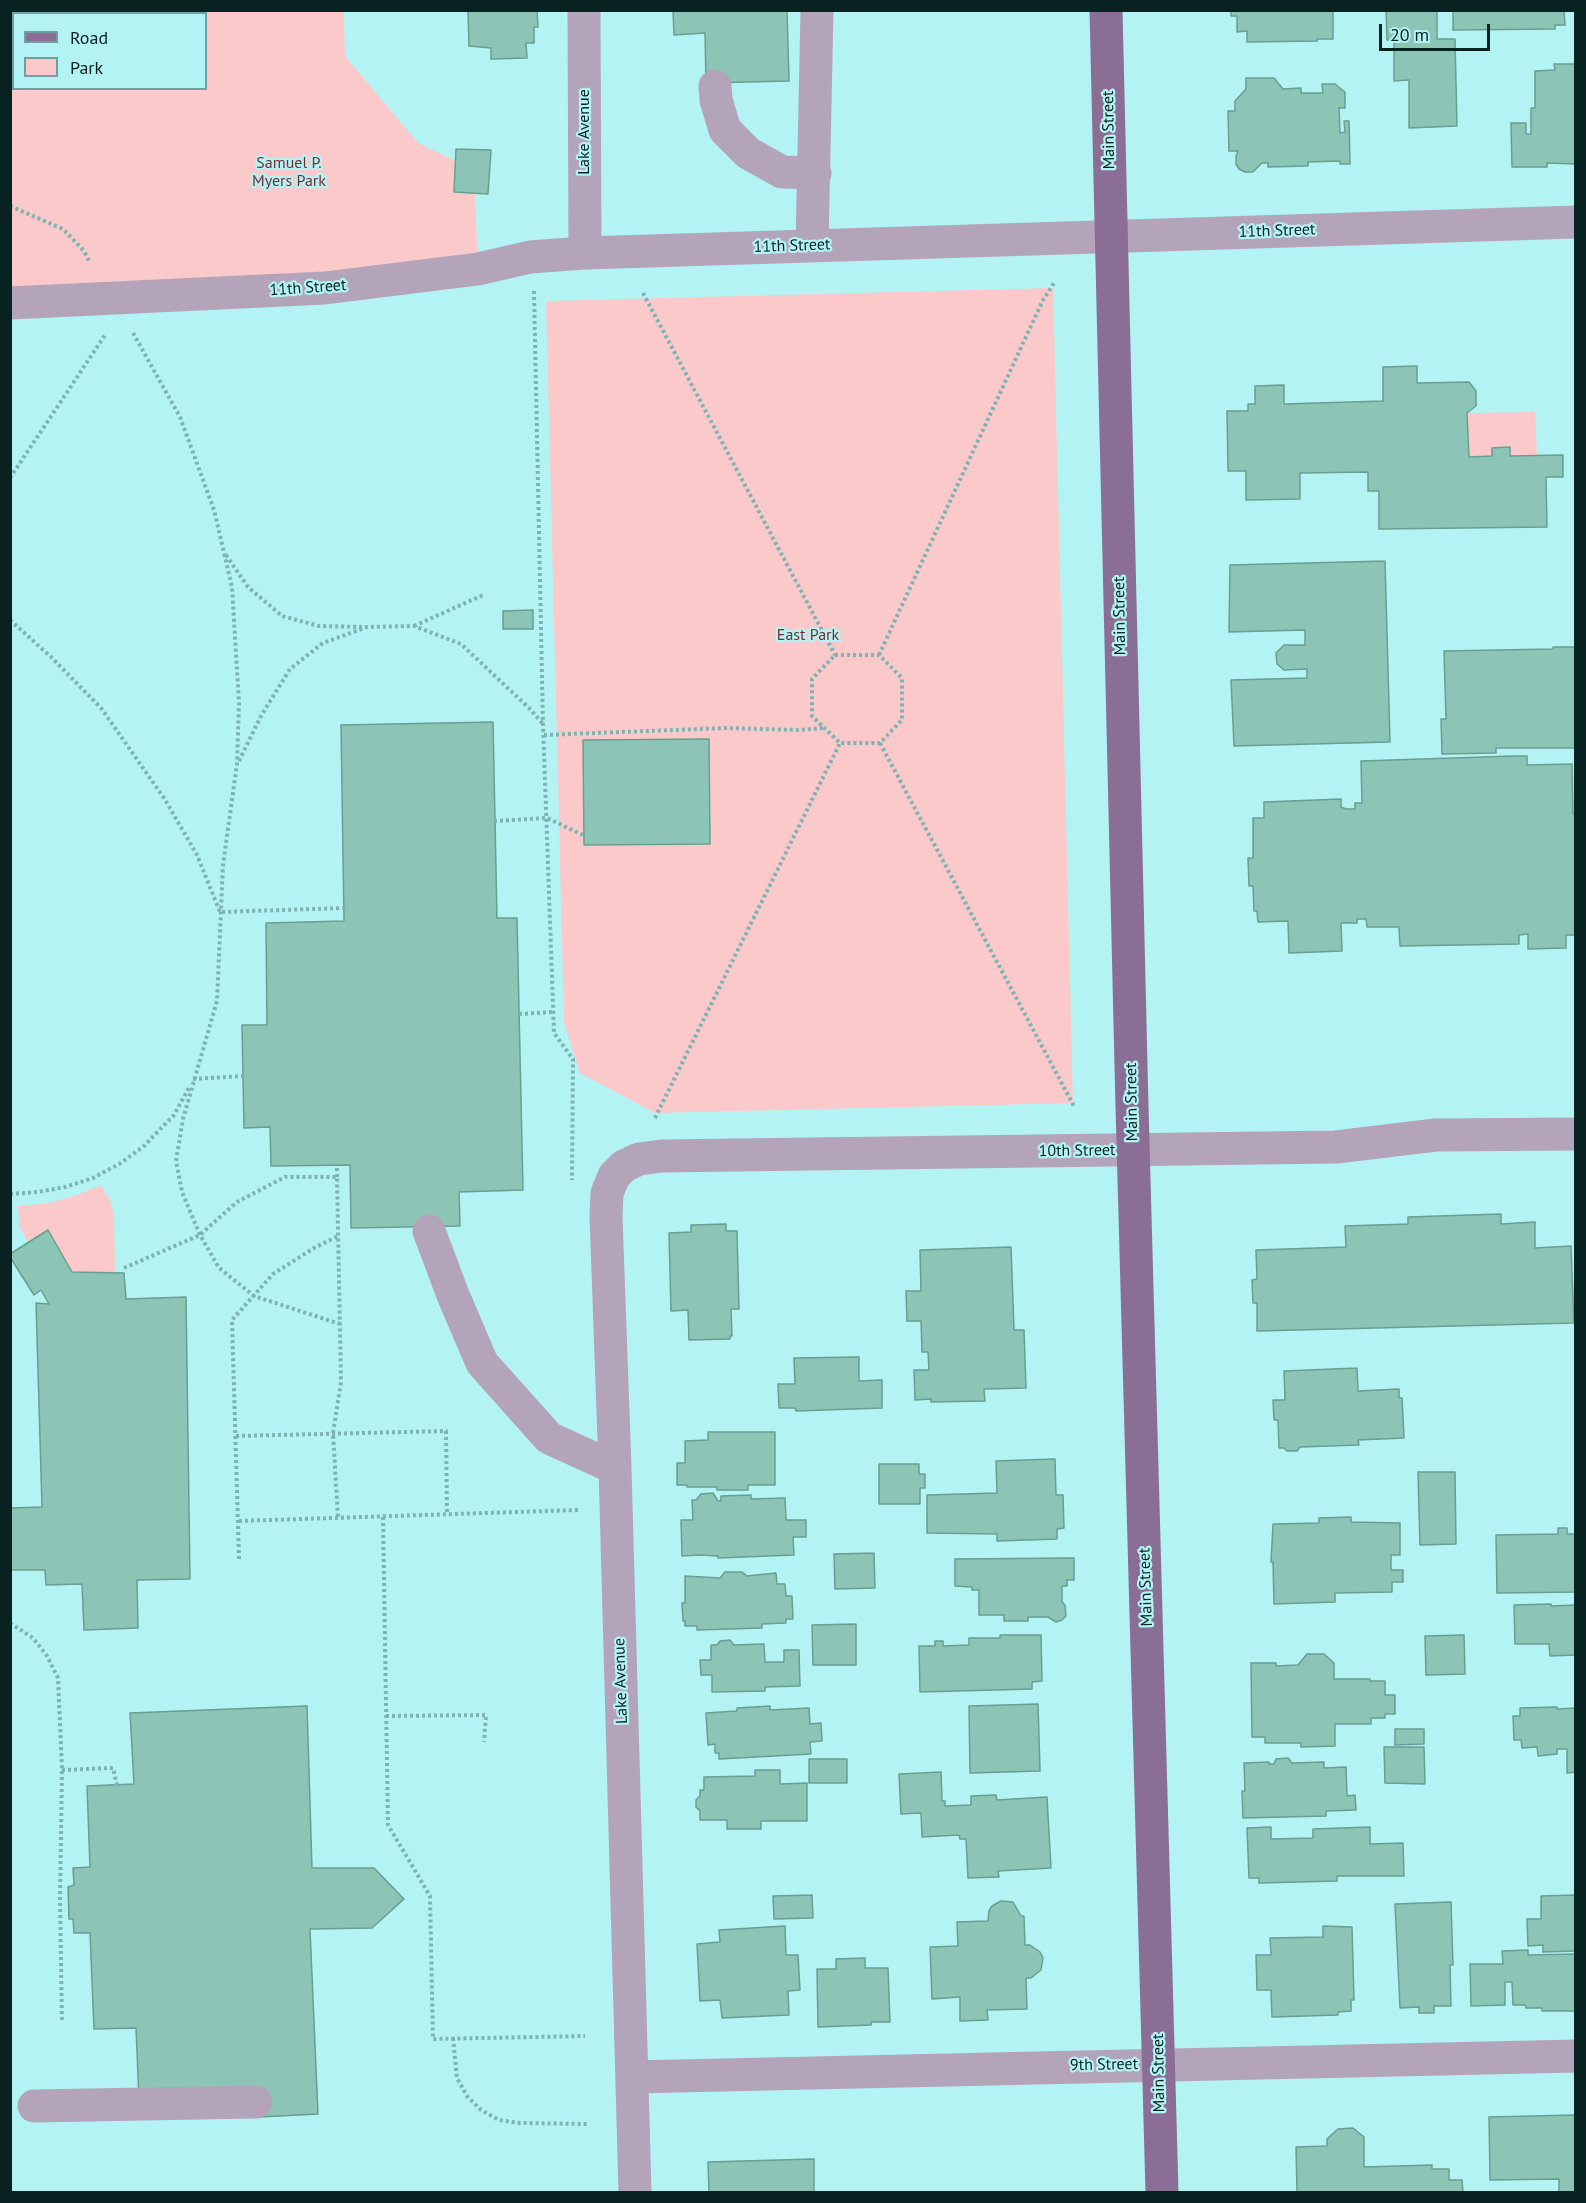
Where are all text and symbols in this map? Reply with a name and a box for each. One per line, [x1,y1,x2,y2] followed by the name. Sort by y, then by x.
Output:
[12,12,207,90] legend
[1382,12,1493,50] scale bar
[1390,23,1429,46] text: 20 m
[70,26,108,49] text: Road
[70,56,103,79] text: Park
[574,89,594,175] street label: Lake Avenue
[1099,90,1119,170] street label: Main Street
[252,153,326,191] park label: Samuel P. Myers Park
[1238,220,1316,242] street label: 11th Street
[753,235,831,257] street label: 11th Street
[269,276,347,300] street label: 11th Street
[1110,576,1130,656] street label: Main Street
[777,625,839,645] park label: East Park
[1122,1062,1142,1142] street label: Main Street
[1038,1141,1116,1161] street label: 10th Street
[1135,1547,1157,1627] street label: Main Street
[610,1638,632,1724] street label: Lake Avenue
[1149,2033,1169,2113] street label: Main Street
[1070,2055,1138,2075] street label: 9th Street

